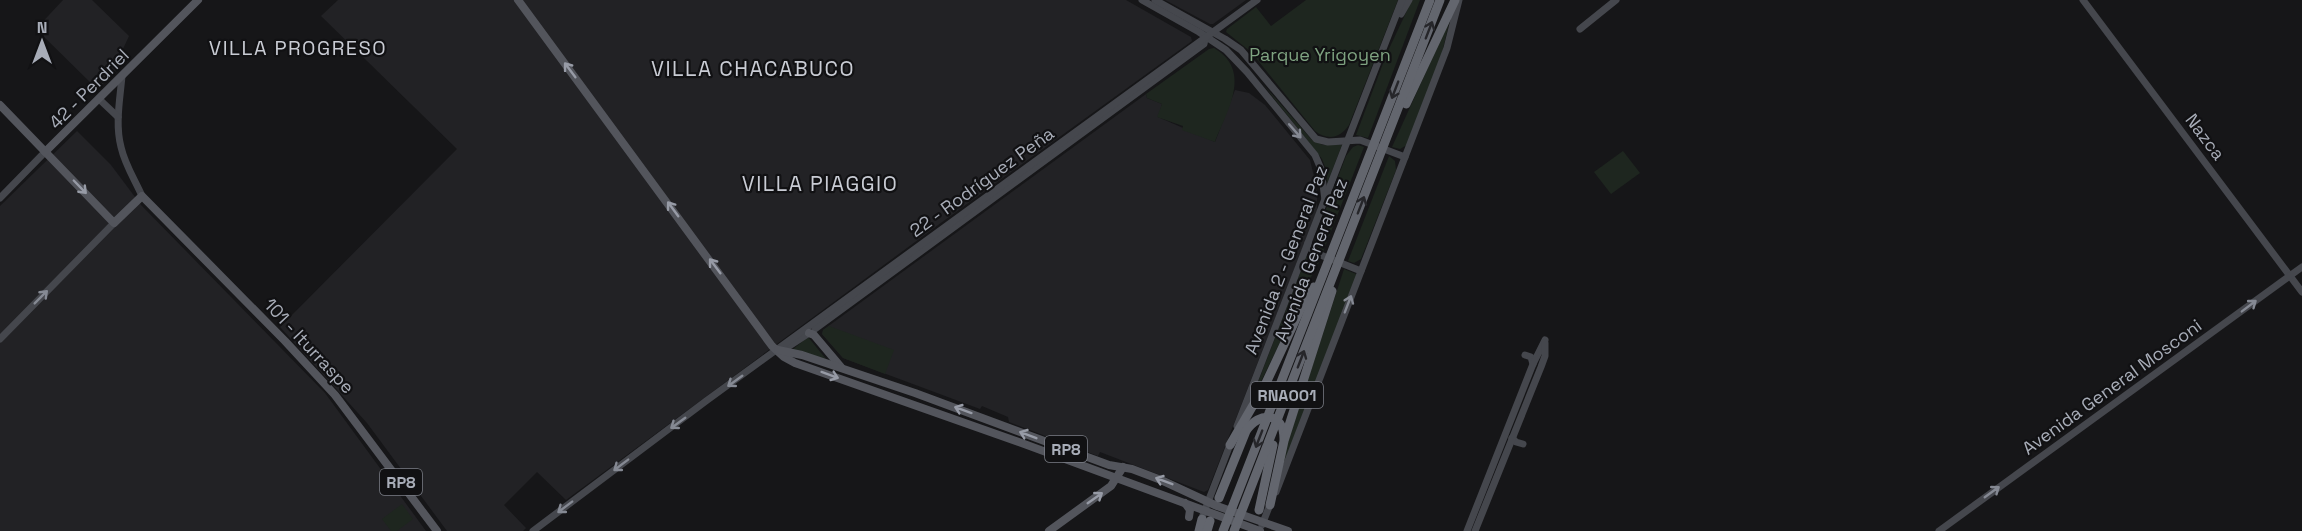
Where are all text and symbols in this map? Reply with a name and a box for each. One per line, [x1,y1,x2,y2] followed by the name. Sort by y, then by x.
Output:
[12,12,72,72] north arrow
[37,17,47,38] text: N
[1424,21,1435,39] one-way arrow
[209,35,387,61] district label: VILLA PROGRESO
[1249,43,1391,66] park label: Parque Yrigoyen
[44,44,134,134] street label: 42 - Perdriel
[651,55,855,82] district label: VILLA CHACABUCO
[564,62,576,78] one-way arrow
[1389,80,1400,99] one-way arrow
[2180,109,2230,165] street label: Nazca
[905,121,1058,242] street label: 22 - Rodríguez Peña
[1288,123,1302,138] one-way arrow
[1239,162,1332,358] street label: Avenida 2 - General Paz
[742,170,898,197] district label: VILLA PIAGGIO
[1269,175,1352,345] street label: Avenida General Paz
[72,180,87,195] one-way arrow
[1356,196,1367,215] one-way arrow
[667,201,679,217] one-way arrow
[709,259,721,275] one-way arrow
[34,290,49,304] one-way arrow
[259,293,359,398] street label: 101 - Iturraspe
[1344,295,1355,313] one-way arrow
[2241,300,2257,312] one-way arrow
[2017,314,2206,460] street label: Avenida General Mosconi
[1296,350,1307,369] one-way arrow
[820,371,838,382] one-way arrow
[728,374,744,387] one-way arrow
[1251,382,1323,408] road number: RNA001
[954,404,973,415] one-way arrow
[670,416,686,429] one-way arrow
[1020,428,1038,439] one-way arrow
[1253,429,1264,447] one-way arrow
[1045,436,1087,462] road number: RP8
[614,458,630,471] one-way arrow
[380,469,422,495] road number: RP8
[1155,475,1174,486] one-way arrow
[1984,486,2000,498] one-way arrow
[1086,492,1102,504] one-way arrow
[557,501,573,513] one-way arrow

